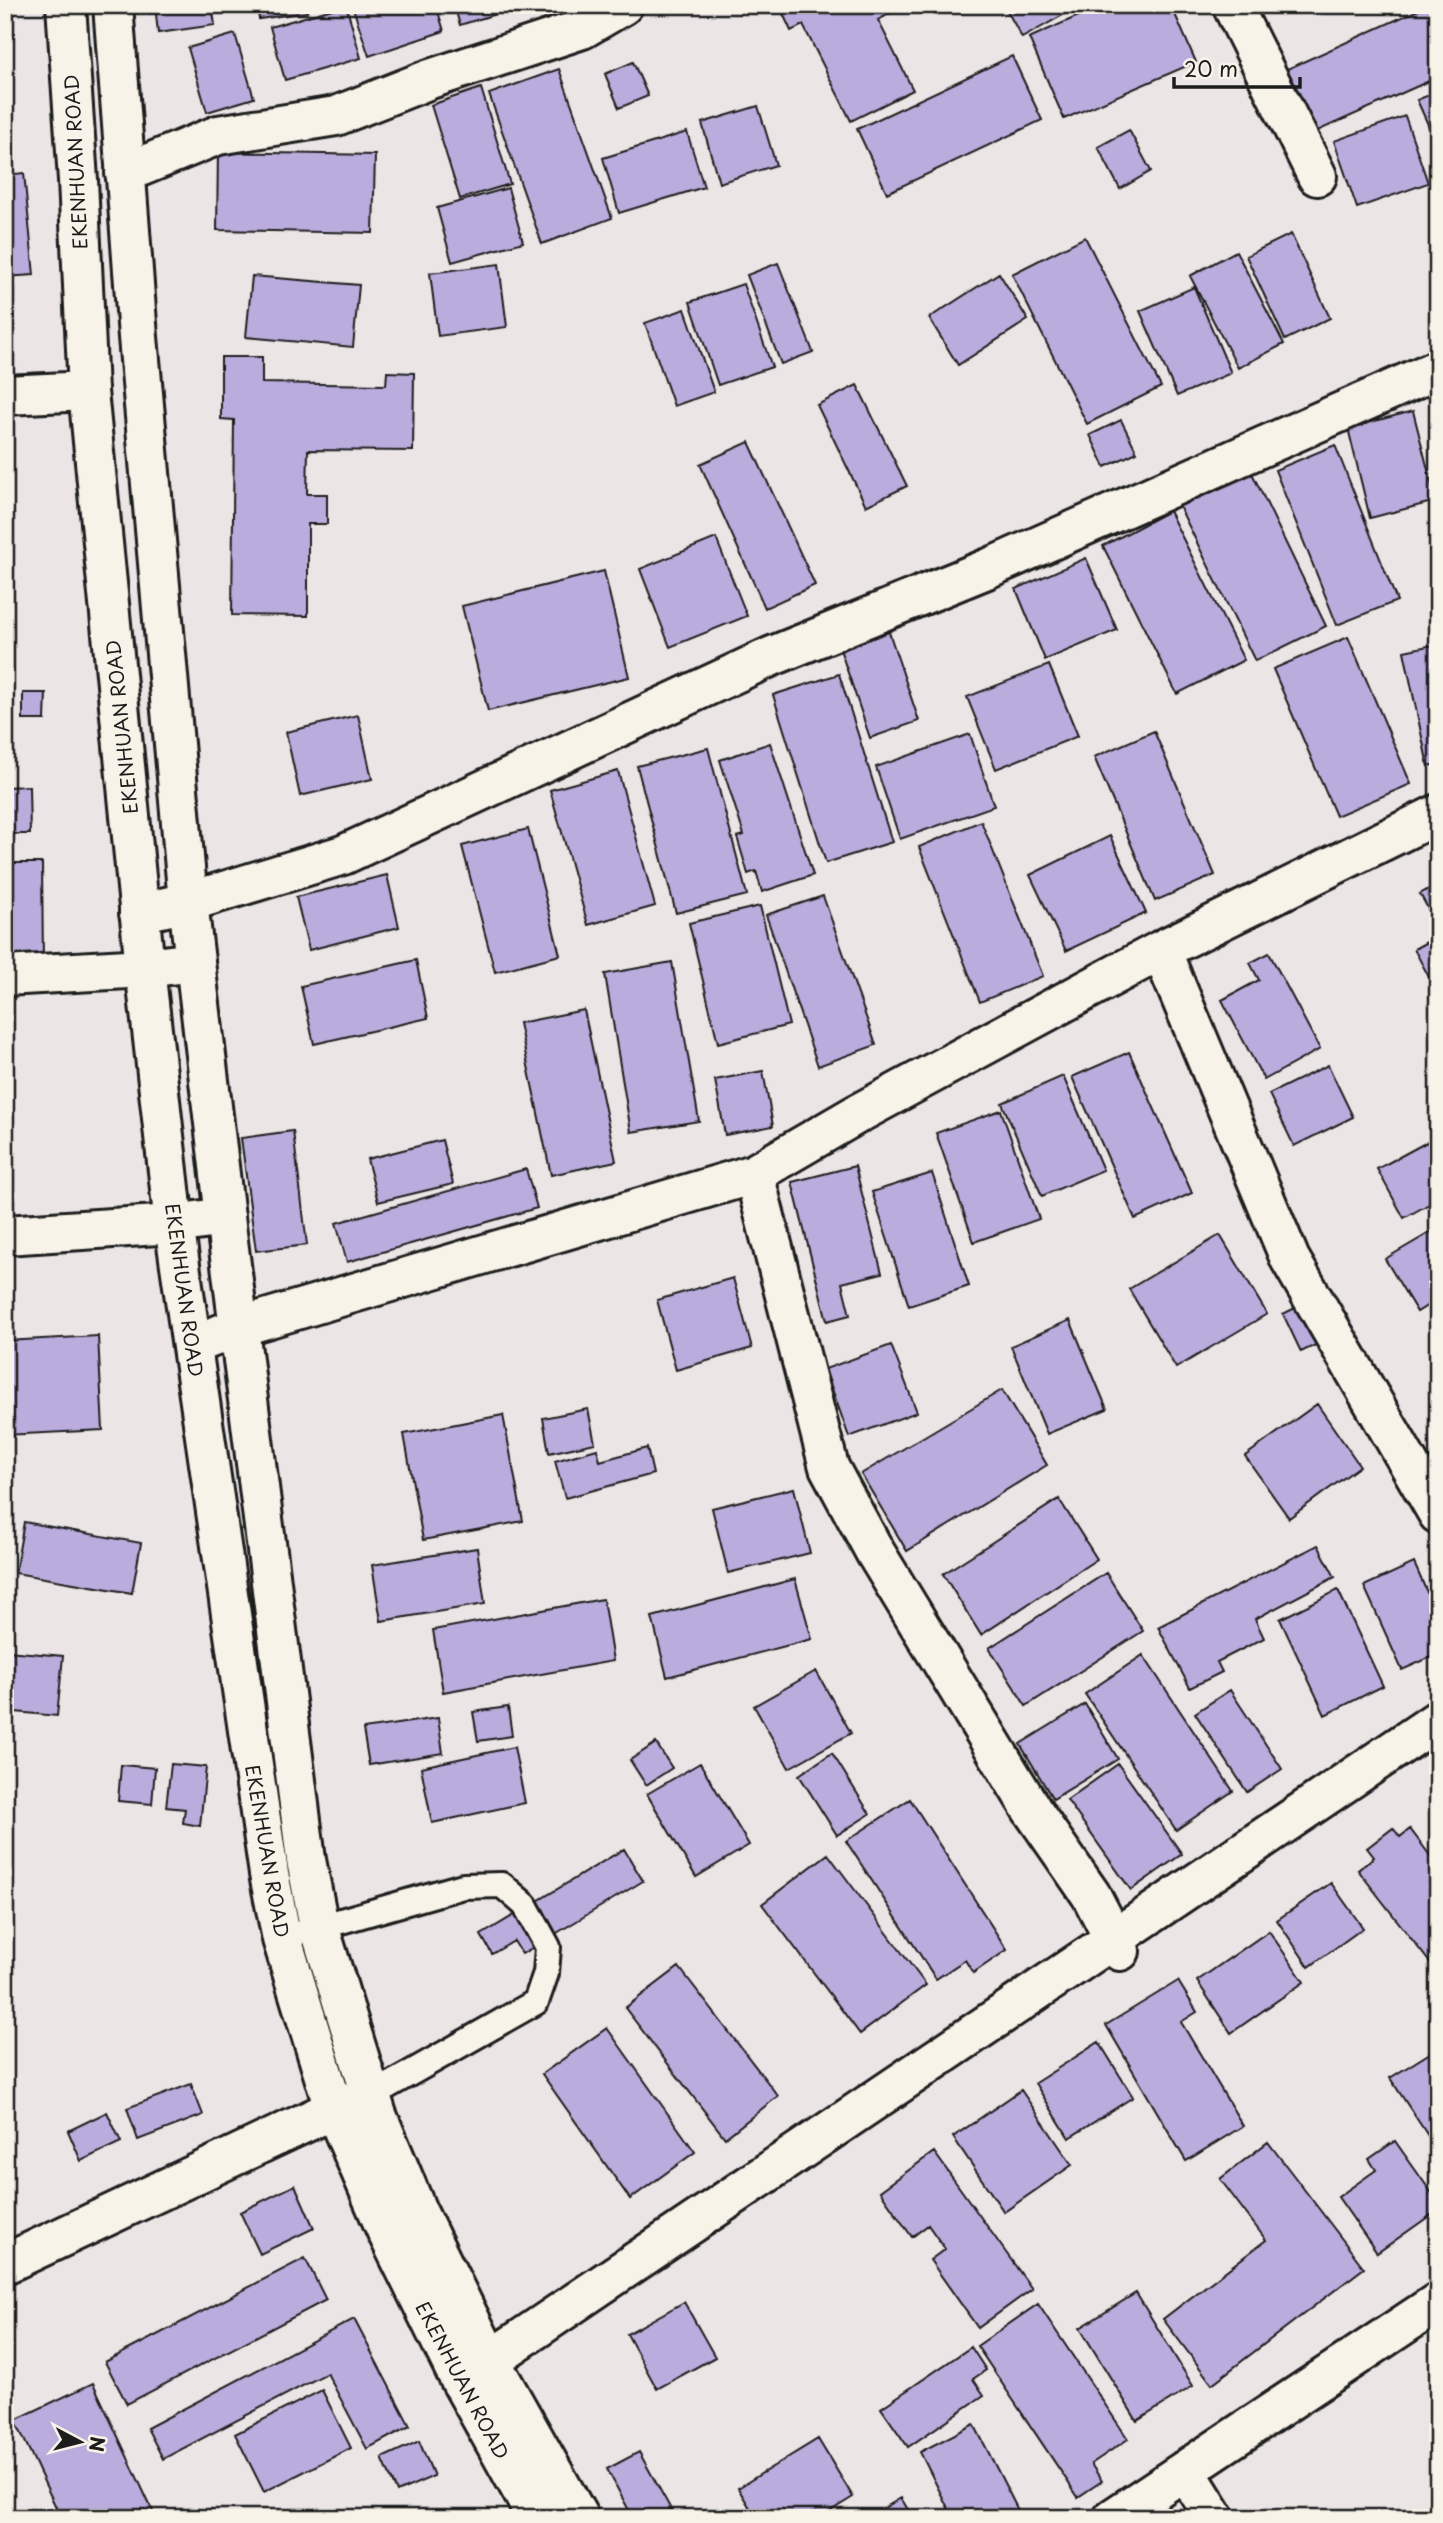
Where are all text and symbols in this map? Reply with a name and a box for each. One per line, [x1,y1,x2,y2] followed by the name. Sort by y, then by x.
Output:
[1174,46,1300,90] scale bar
[1184,52,1238,84] text: 20 m
[56,74,94,250] street label: EKENHUAN ROAD
[98,638,144,816] street label: EKENHUAN ROAD
[159,1201,211,1379] street label: EKENHUAN ROAD
[239,1762,297,1940] street label: EKENHUAN ROAD
[410,2296,516,2464] street label: EKENHUAN ROAD
[46,2408,116,2478] north arrow
[83,2435,113,2453] text: N

